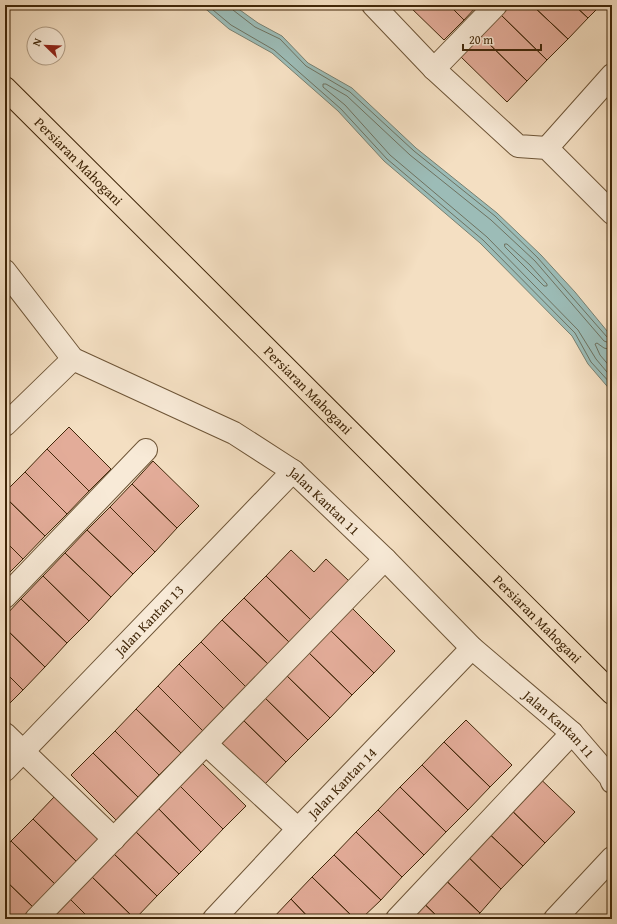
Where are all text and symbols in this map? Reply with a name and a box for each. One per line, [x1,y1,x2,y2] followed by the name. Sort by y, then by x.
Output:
[26,26,66,66] north arrow
[463,26,541,52] scale bar
[469,31,493,48] text: 20 m
[28,35,46,49] text: N
[30,113,127,210] street label: Persiaran Mahogani
[259,341,357,439] street label: Persiaran Mahogani
[284,460,364,540] street label: Jalan Kantan 11
[489,570,586,668] street label: Persiaran Mahogani
[109,580,188,661] street label: Jalan Kantan 13
[517,684,599,762] street label: Jalan Kantan 11
[302,743,381,824] street label: Jalan Kantan 14

